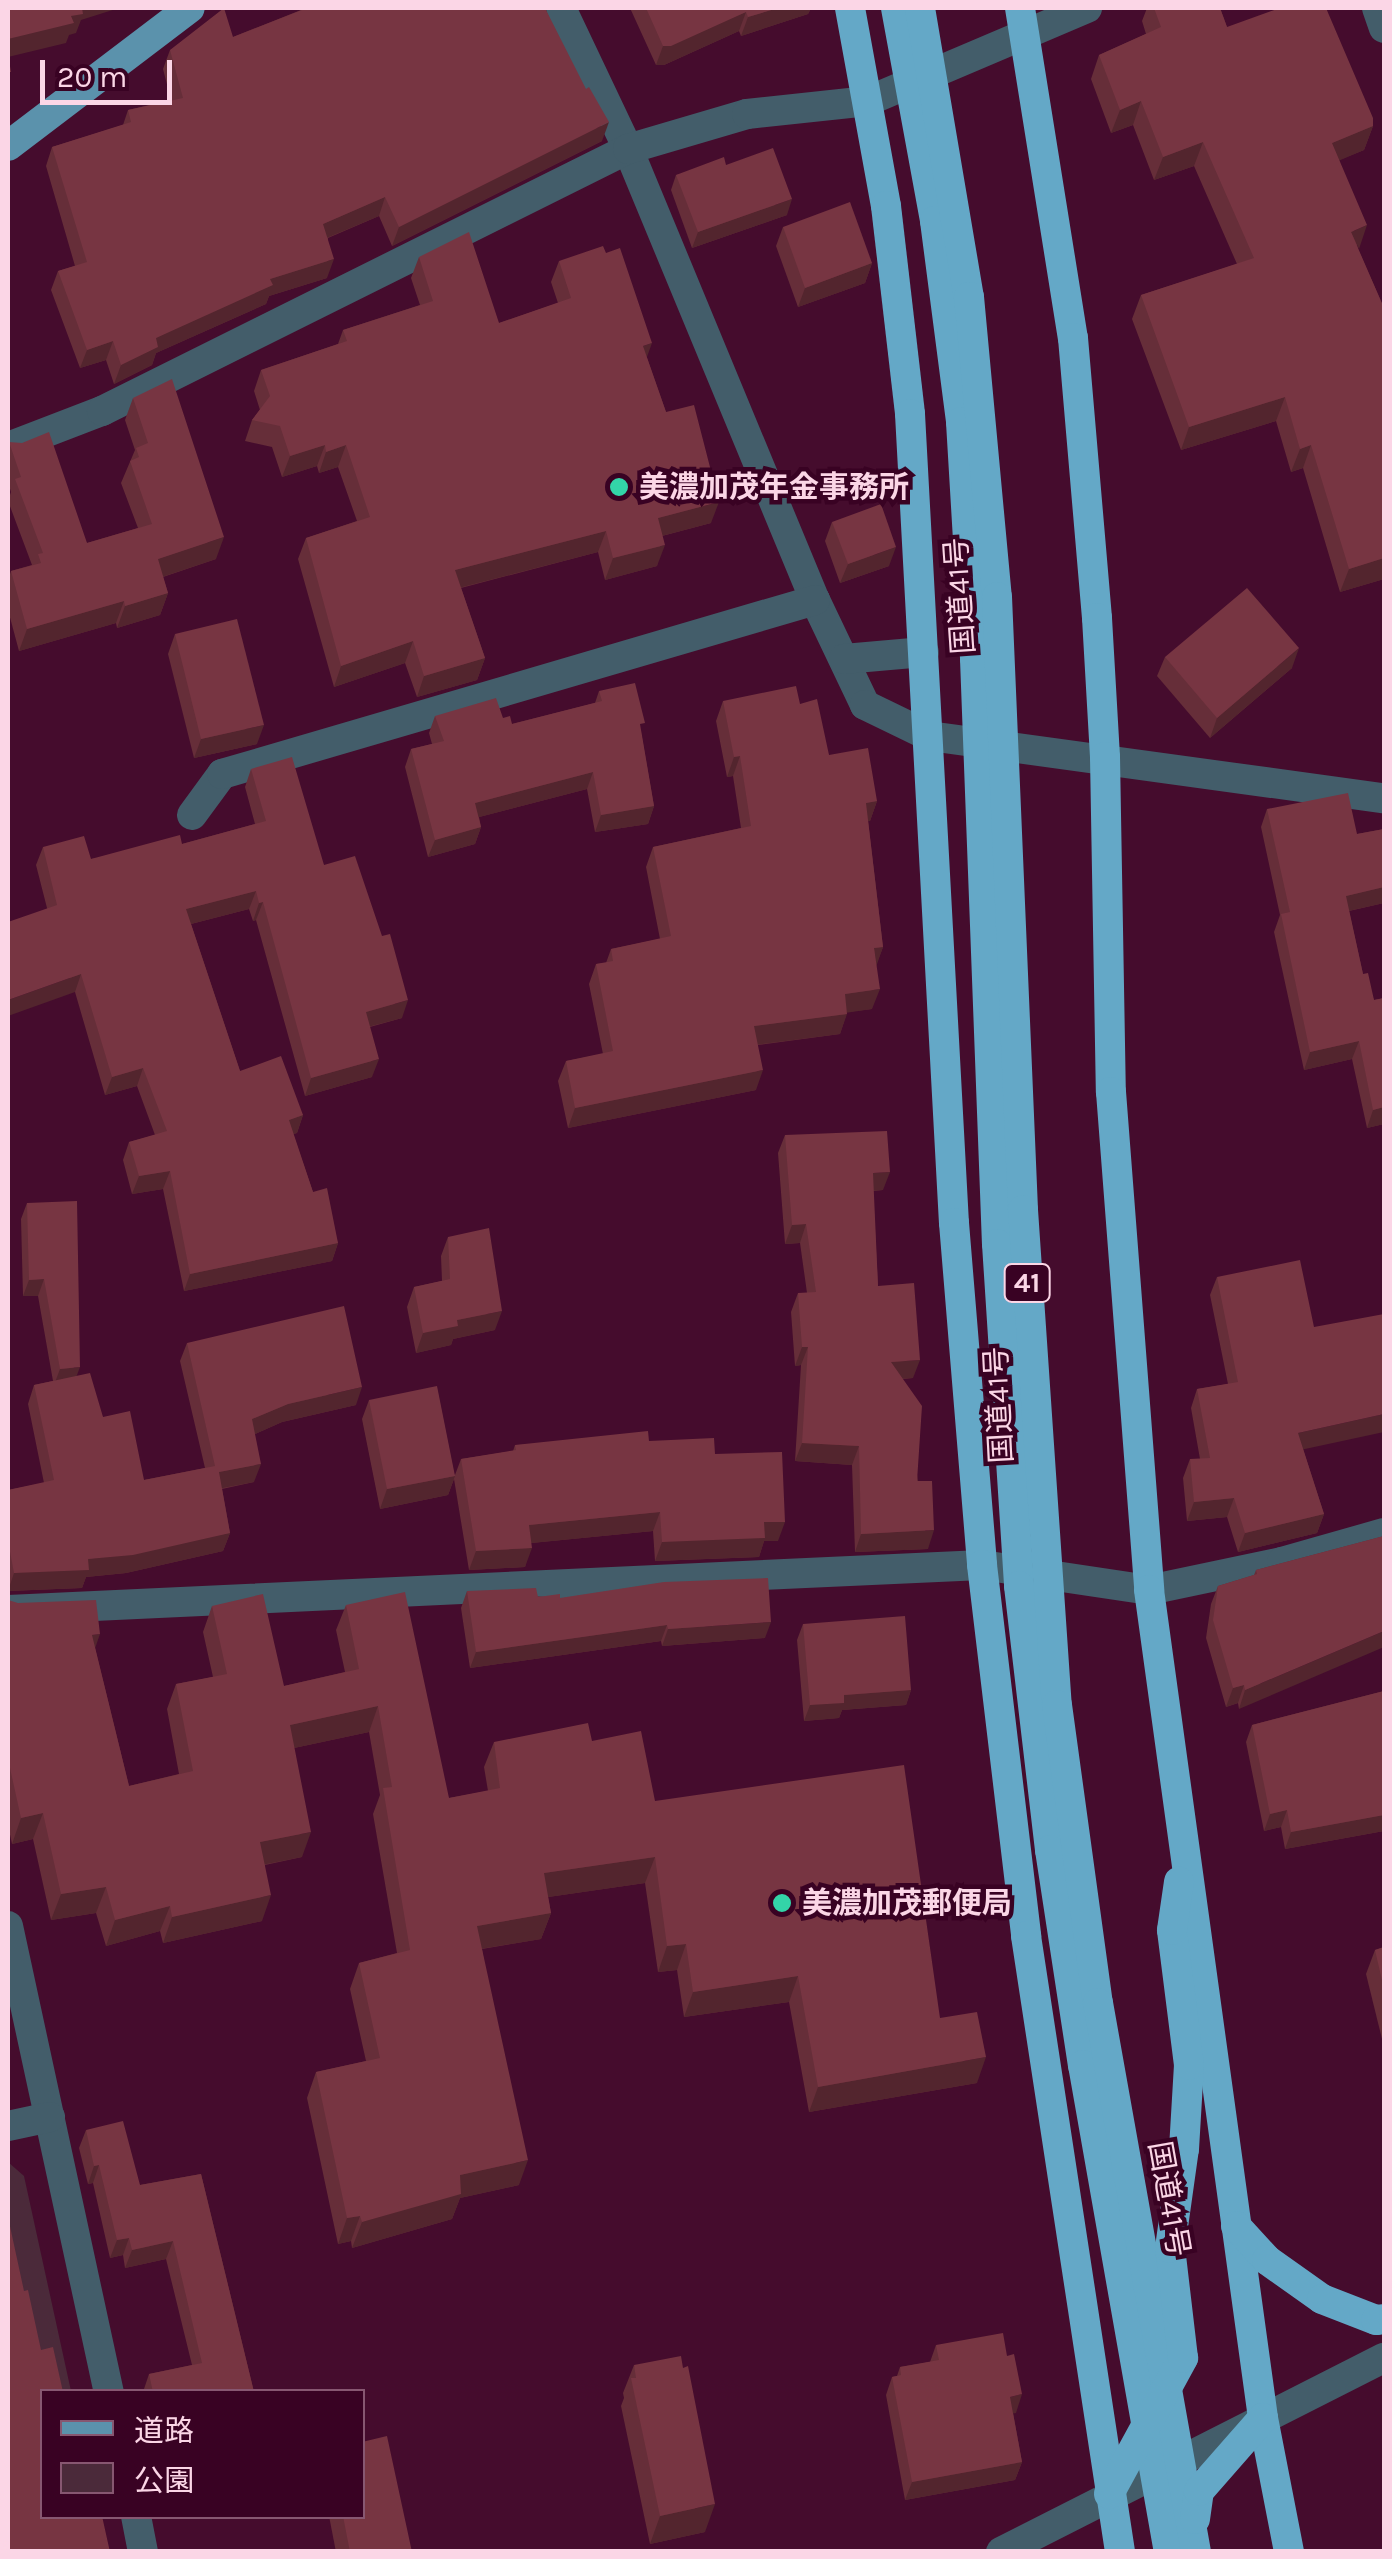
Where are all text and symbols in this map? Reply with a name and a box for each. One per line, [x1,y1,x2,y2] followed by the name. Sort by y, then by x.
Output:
[45,40,178,102] scale bar
[57,59,127,95] text: 20 m
[639,469,909,505] place label: 美濃加茂年金事務所
[608,476,630,498] marker: 美濃加茂年金事務所
[938,537,982,655] street label: 国道41号
[1002,1260,1052,1306] road number: 41
[978,1346,1020,1464] street label: 国道41号
[802,1885,1012,1921] place label: 美濃加茂郵便局
[771,1892,793,1914] marker: 美濃加茂郵便局
[1141,2138,1197,2260] street label: 国道41号
[40,2389,365,2519] legend
[134,2413,194,2449] text: 道路
[134,2463,194,2499] text: 公園

